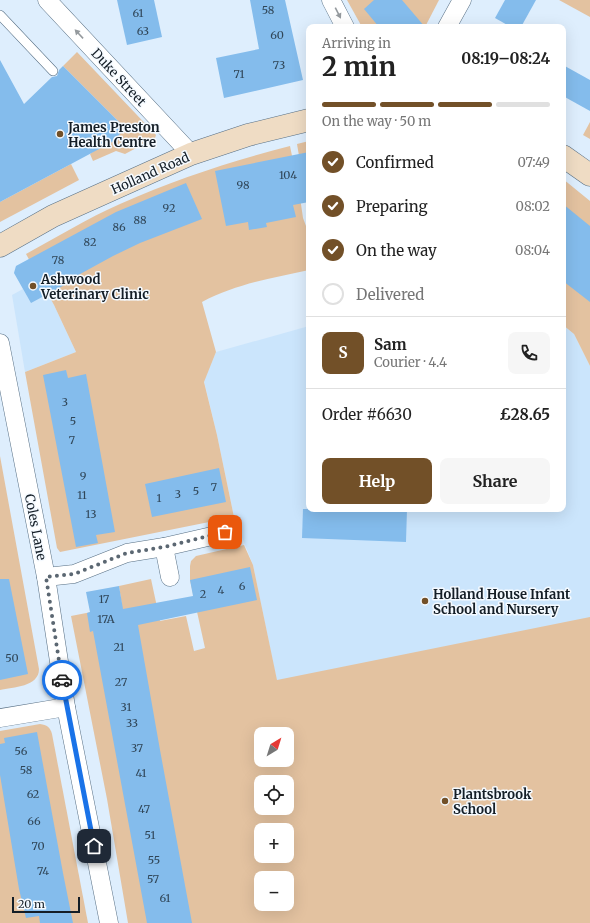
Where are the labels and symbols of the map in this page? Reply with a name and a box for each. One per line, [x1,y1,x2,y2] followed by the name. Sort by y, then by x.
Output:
[262,3,275,17] house number: 58
[133,6,143,20] house number: 61
[335,8,341,19] one-way arrow
[137,24,149,38] house number: 63
[74,28,83,39] one-way arrow
[270,28,284,42] house number: 60
[88,45,150,110] street label: Duke Street
[273,58,285,72] house number: 73
[233,67,245,81] house number: 71
[67,119,160,151] place label: James Preston Health Centre
[55,129,65,139] marker: James Preston Health Centre
[108,149,192,198] street label: Holland Road
[279,168,297,182] house number: 104
[236,178,250,192] house number: 98
[163,201,175,215] house number: 92
[133,213,147,227] house number: 88
[112,220,126,234] house number: 86
[84,235,96,249] house number: 82
[52,253,65,267] house number: 78
[40,271,149,303] place label: Ashwood Veterinary Clinic
[28,281,38,291] marker: Ashwood Veterinary Clinic
[62,395,68,409] house number: 3
[70,414,76,428] house number: 5
[69,433,75,447] house number: 7
[80,469,87,483] house number: 9
[211,480,217,494] house number: 7
[193,484,199,498] house number: 5
[175,487,181,501] house number: 3
[77,488,87,502] house number: 11
[157,491,162,505] house number: 1
[21,493,50,562] street label: Coles Lane
[86,507,96,521] house number: 13
[208,515,242,549] pin
[239,579,246,593] house number: 6
[218,583,225,597] house number: 4
[433,586,571,618] place label: Holland House Infant School and Nursery
[200,587,206,601] house number: 2
[99,592,109,606] house number: 17
[420,596,430,606] marker: Holland House Infant School and Nursery
[97,612,115,626] house number: 17A
[113,640,125,654] house number: 21
[5,651,19,665] house number: 50
[42,660,82,700] courier
[115,675,127,689] house number: 27
[121,700,131,714] house number: 31
[126,716,138,730] house number: 33
[254,727,294,767] north arrow
[131,741,143,755] house number: 37
[15,744,28,758] house number: 56
[20,763,33,777] house number: 58
[136,766,146,780] house number: 41
[453,786,532,818] place label: Plantsbrook School
[27,787,39,801] house number: 62
[440,796,450,806] marker: Plantsbrook School
[138,802,150,816] house number: 47
[27,814,41,828] house number: 66
[145,828,155,842] house number: 51
[77,829,111,863] pin
[31,839,45,853] house number: 70
[148,853,160,867] house number: 55
[37,864,49,878] house number: 74
[147,872,159,886] house number: 57
[160,891,170,905] house number: 61
[12,895,80,914] scale bar

